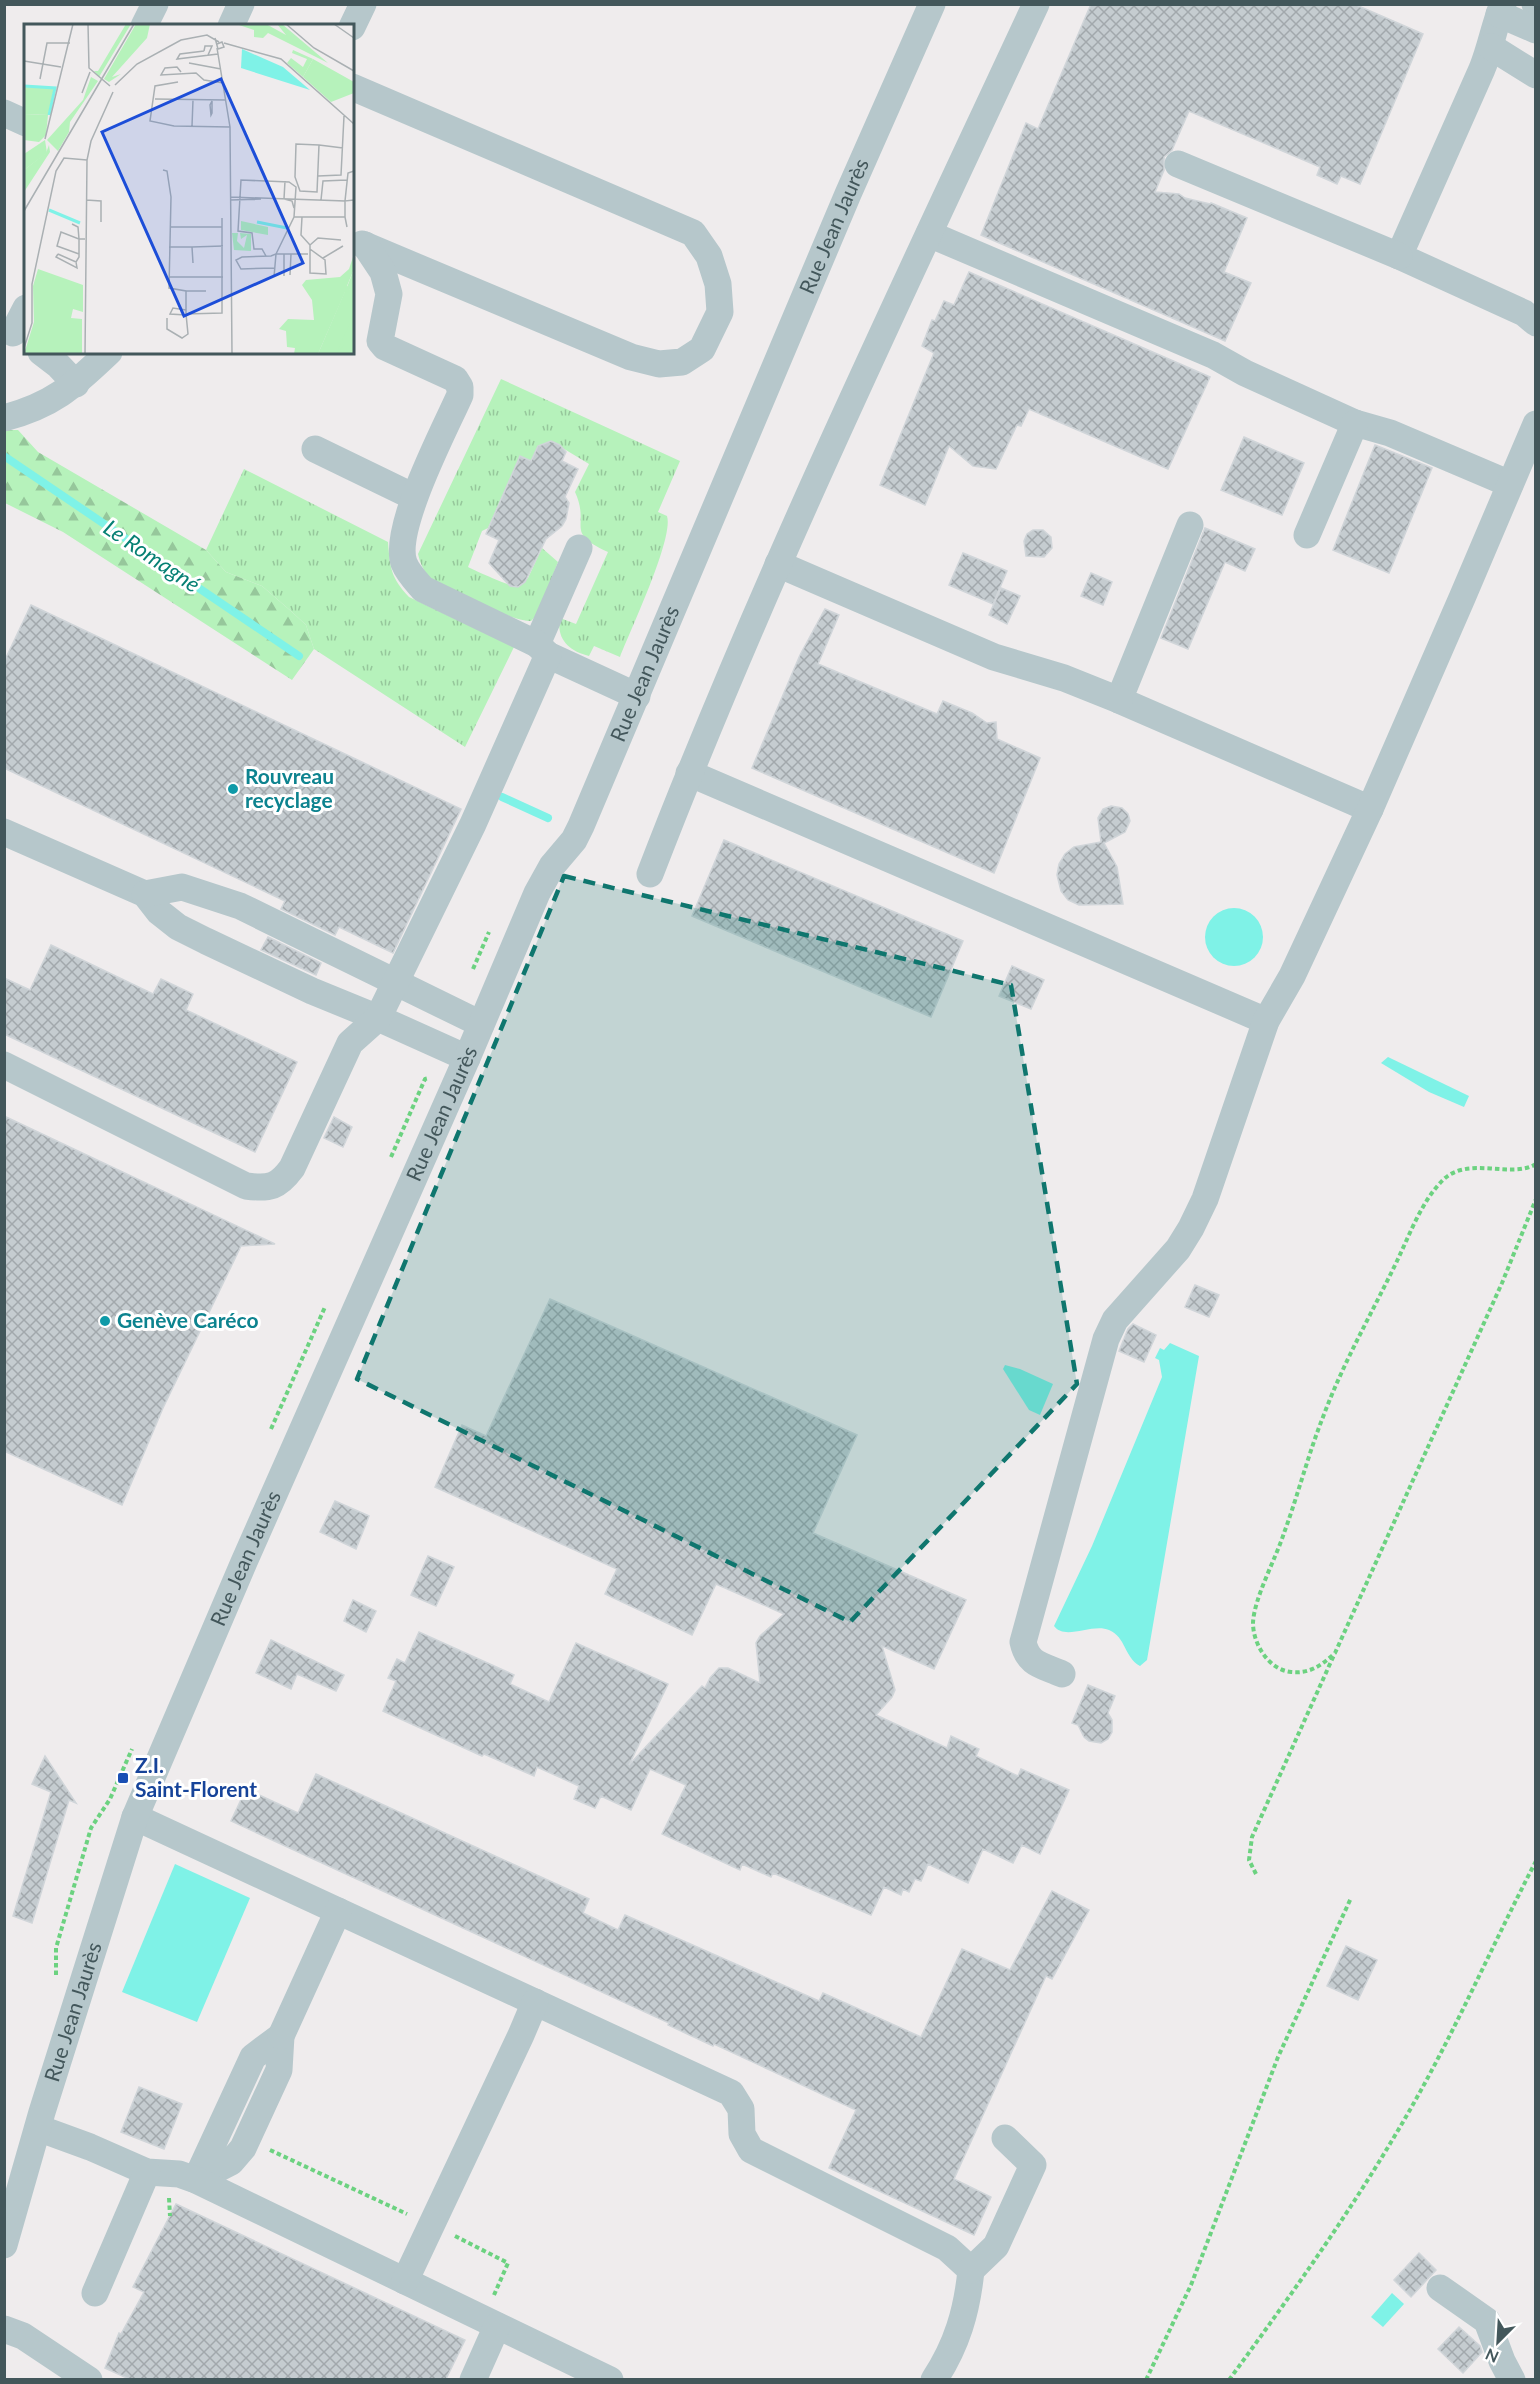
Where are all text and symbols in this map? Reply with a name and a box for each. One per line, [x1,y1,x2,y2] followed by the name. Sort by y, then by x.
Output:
[24,24,354,354] inset map
[793,154,873,297] street label: Rue Jean Jaurès
[99,514,206,598] water label: Le Romagné
[604,602,684,745] street label: Rue Jean Jaurès
[245,763,334,812] place label: Rouvreau recyclage
[226,782,240,796] marker: Rouvreau recyclage
[400,1042,482,1185] street label: Rue Jean Jaurès
[117,1307,258,1332] place label: Genève Caréco
[98,1314,112,1328] marker: Genève Caréco
[204,1486,285,1629] street label: Rue Jean Jaurès
[135,1752,257,1801] place label: Z.I. Saint-Florent
[116,1771,130,1785] marker: Z.I. Saint-Florent
[38,1939,106,2085] street label: Rue Jean Jaurès
[1468,2312,1528,2372] north arrow
[1482,2345,1501,2367] text: N

